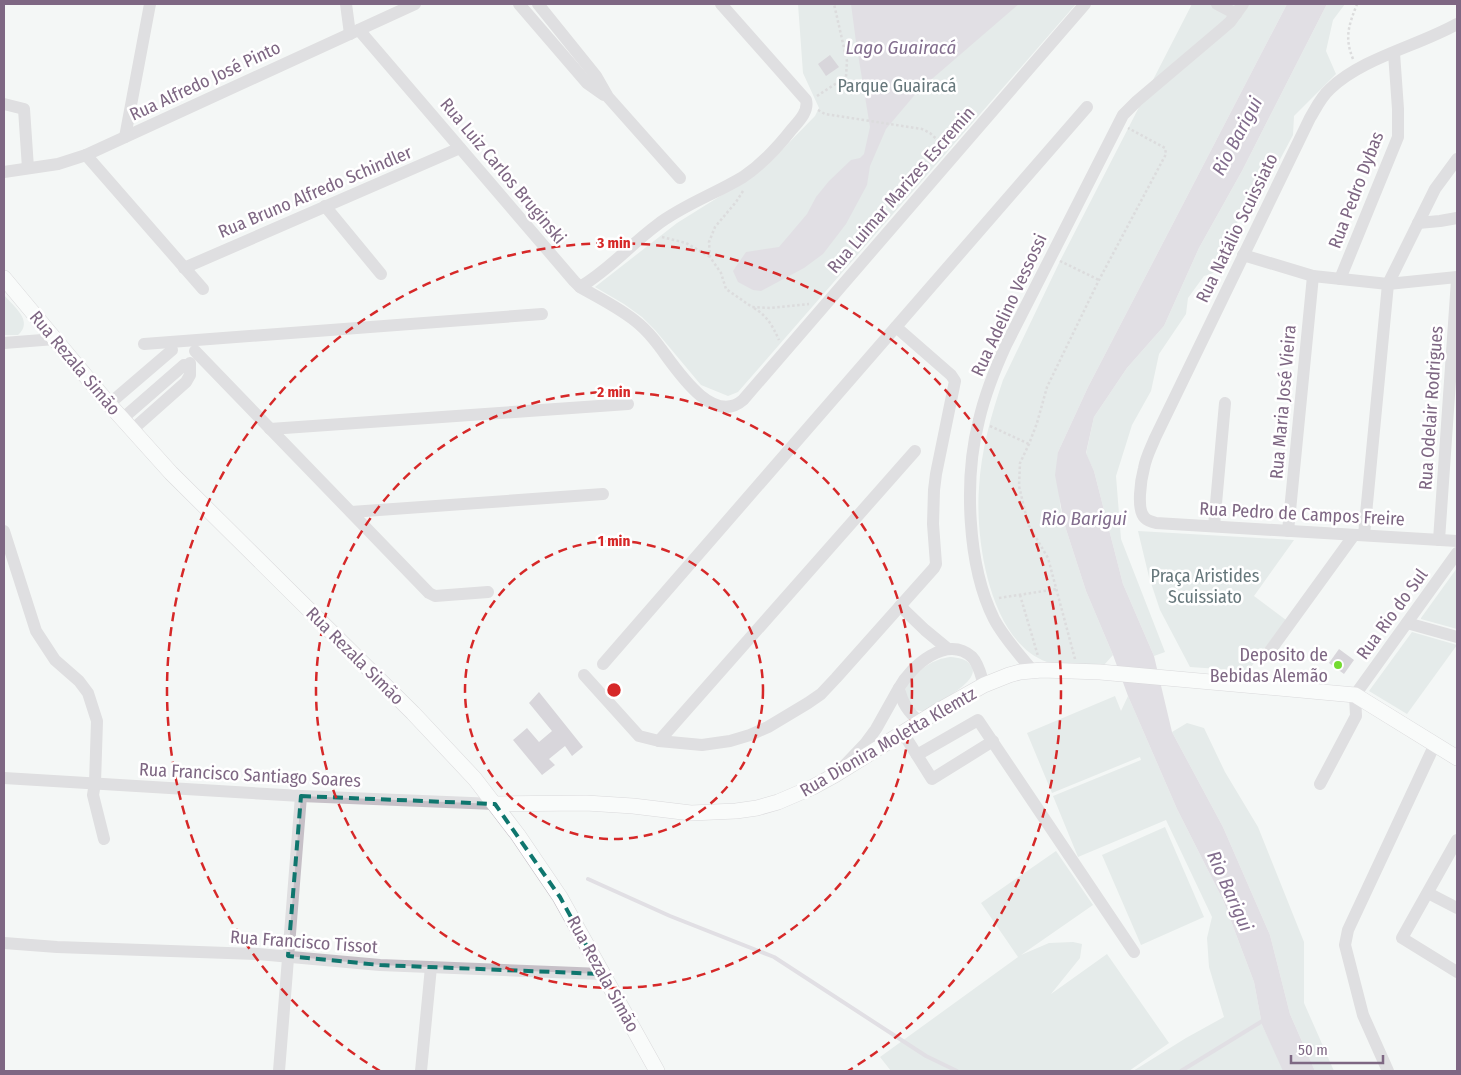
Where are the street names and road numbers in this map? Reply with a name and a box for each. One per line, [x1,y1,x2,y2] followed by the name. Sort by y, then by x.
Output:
[126,36,284,126] street label: Rua Alfredo José Pinto
[435,93,571,249] street label: Rua Luiz Carlos Bruginski
[823,102,979,278] street label: Rua Luimar Marizes Escremin
[1324,128,1388,252] street label: Rua Pedro Dybas
[215,141,416,243] street label: Rua Bruno Alfredo Schindler
[1191,150,1283,306] street label: Rua Natálio Scuissiato
[966,230,1052,380] street label: Rua Adelino Vessossi
[25,306,125,420] street label: Rua Rezala Simão
[1265,324,1301,480] street label: Rua Maria José Vieira
[1414,325,1448,491] street label: Rua Odelair Rodrigues
[1199,498,1405,530] street label: Rua Pedro de Campos Freire
[1352,564,1432,664] street label: Rua Rio do Sul
[301,602,409,710] street label: Rua Rezala Simão
[796,682,980,802] street label: Rua Dionira Moletta Klemtz
[139,758,362,792] street label: Rua Francisco Santiago Soares
[562,912,644,1036] street label: Rua Rezala Simão
[229,926,379,958] street label: Rua Francisco Tissot

